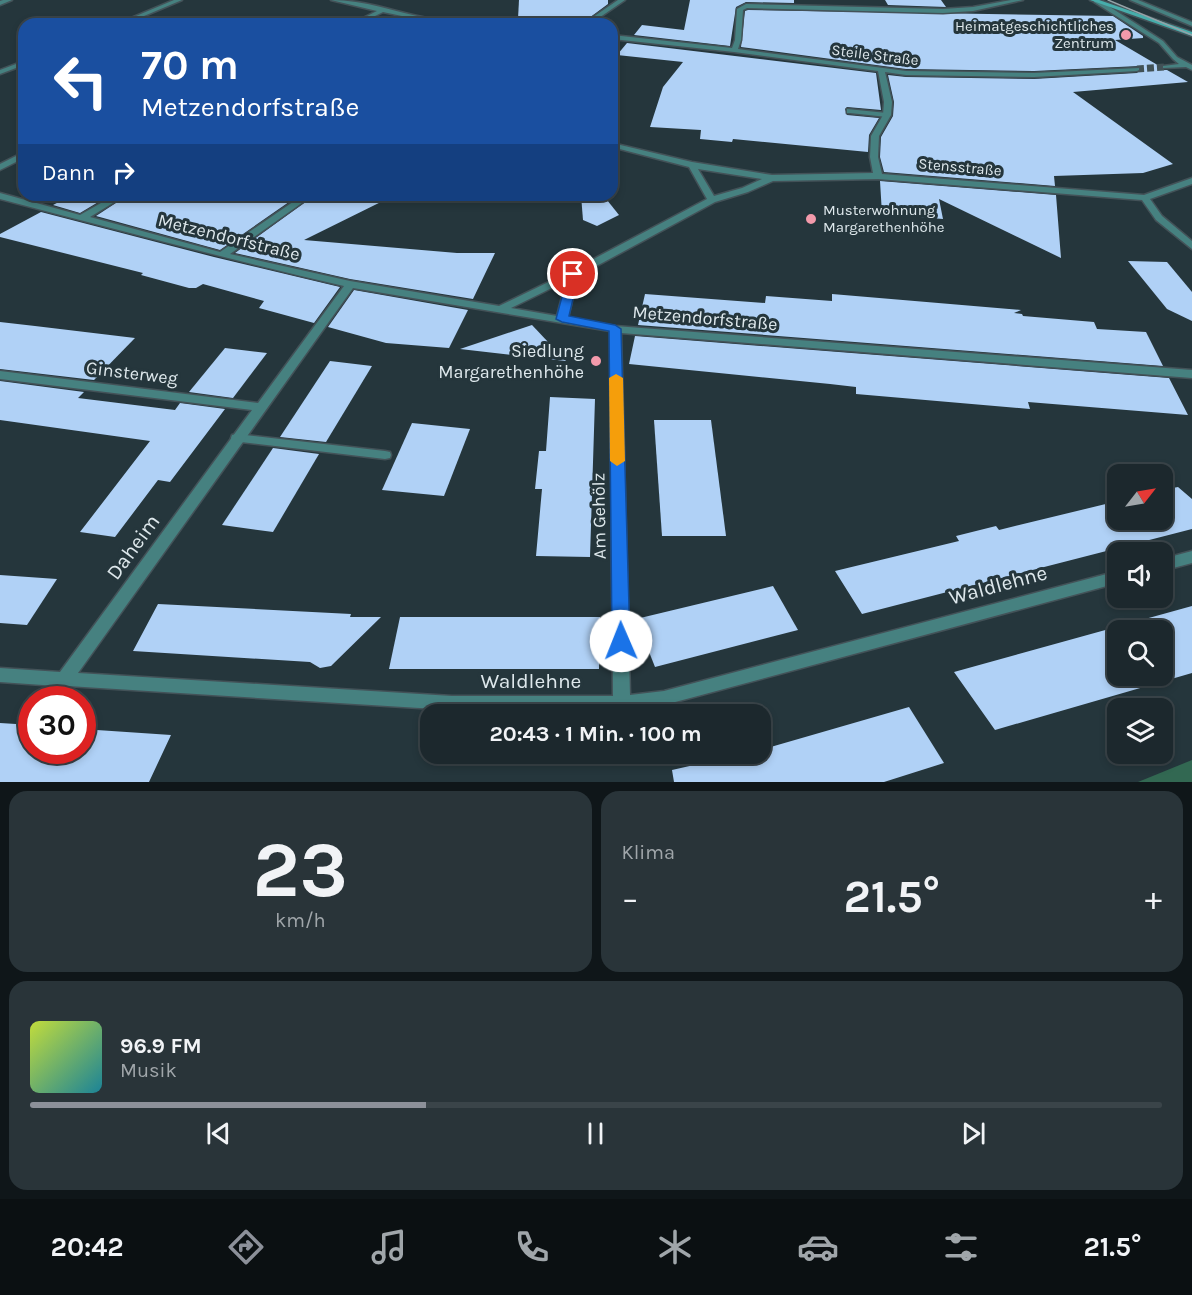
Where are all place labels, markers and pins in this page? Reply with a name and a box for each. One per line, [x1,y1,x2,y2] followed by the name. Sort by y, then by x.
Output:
[955,17,1114,52] place label: Heimatgeschichtliches Zentrum
[1119,28,1133,42] marker: Heimatgeschichtliches Zentrum
[823,201,944,236] place label: Musterwohnung Margarethenhöhe
[804,212,818,226] marker: Musterwohnung Margarethenhöhe
[547,248,598,299] pin
[438,340,584,383] place label: Siedlung Margarethenhöhe
[589,354,603,368] marker: Siedlung Margarethenhöhe

